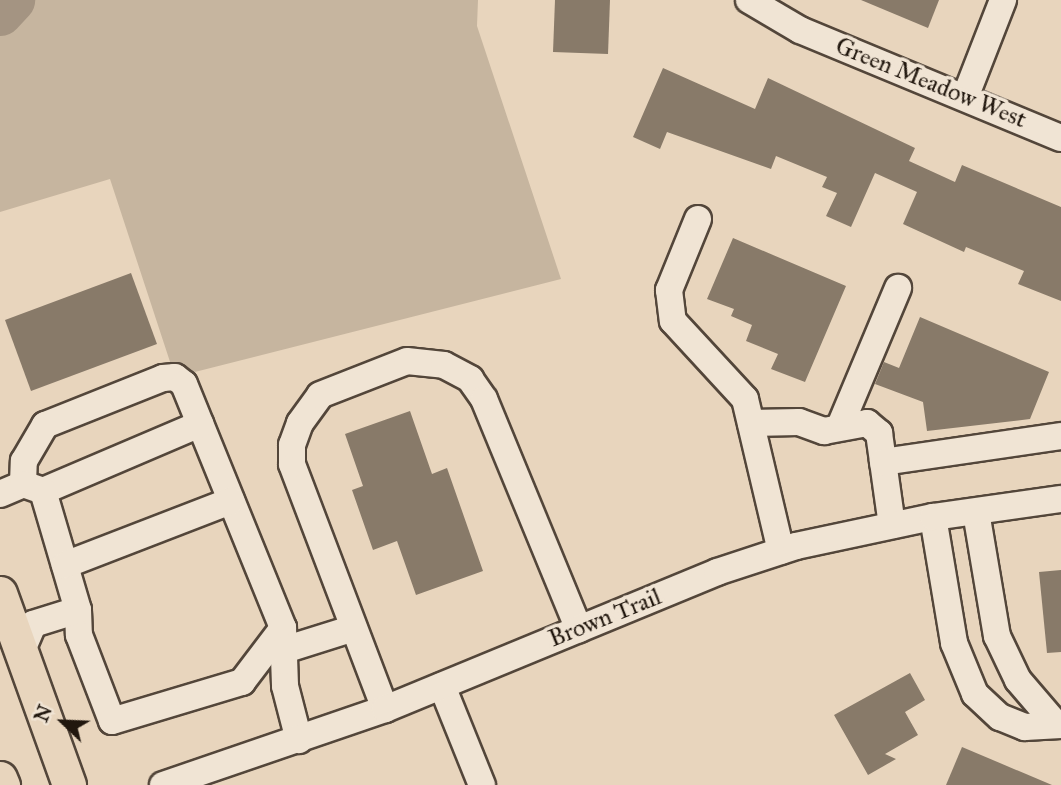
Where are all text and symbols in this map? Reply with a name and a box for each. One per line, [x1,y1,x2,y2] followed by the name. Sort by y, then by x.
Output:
[831,32,1031,134] street label: Green Meadow West
[545,582,665,654] street label: Brown Trail
[28,687,98,757] north arrow
[29,702,57,726] text: N

